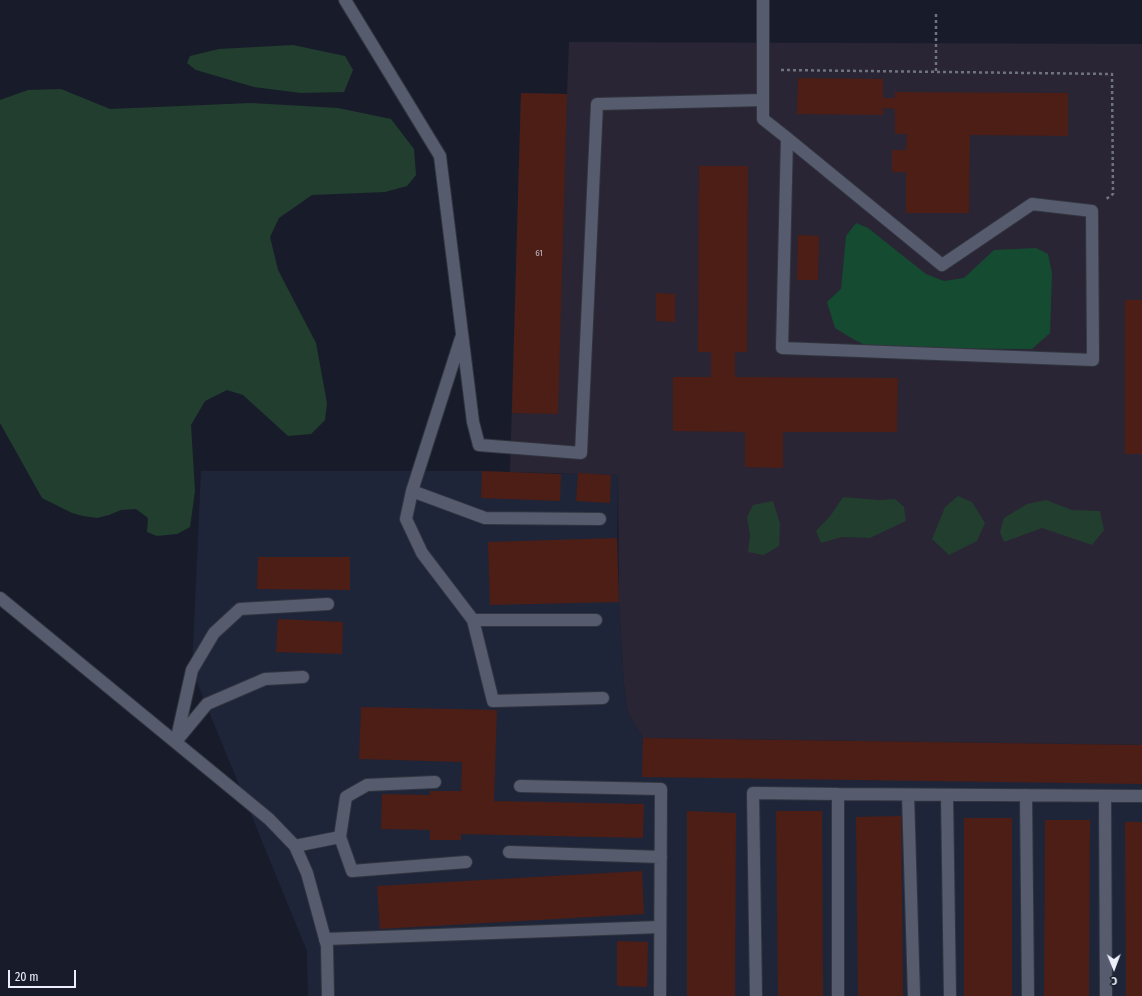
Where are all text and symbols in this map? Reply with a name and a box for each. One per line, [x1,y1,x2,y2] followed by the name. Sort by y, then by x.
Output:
[535,248,543,258] house number: 61
[1094,948,1134,988] north arrow
[10,962,78,988] scale bar
[15,970,39,984] text: 20 m
[1111,974,1117,987] text: С

